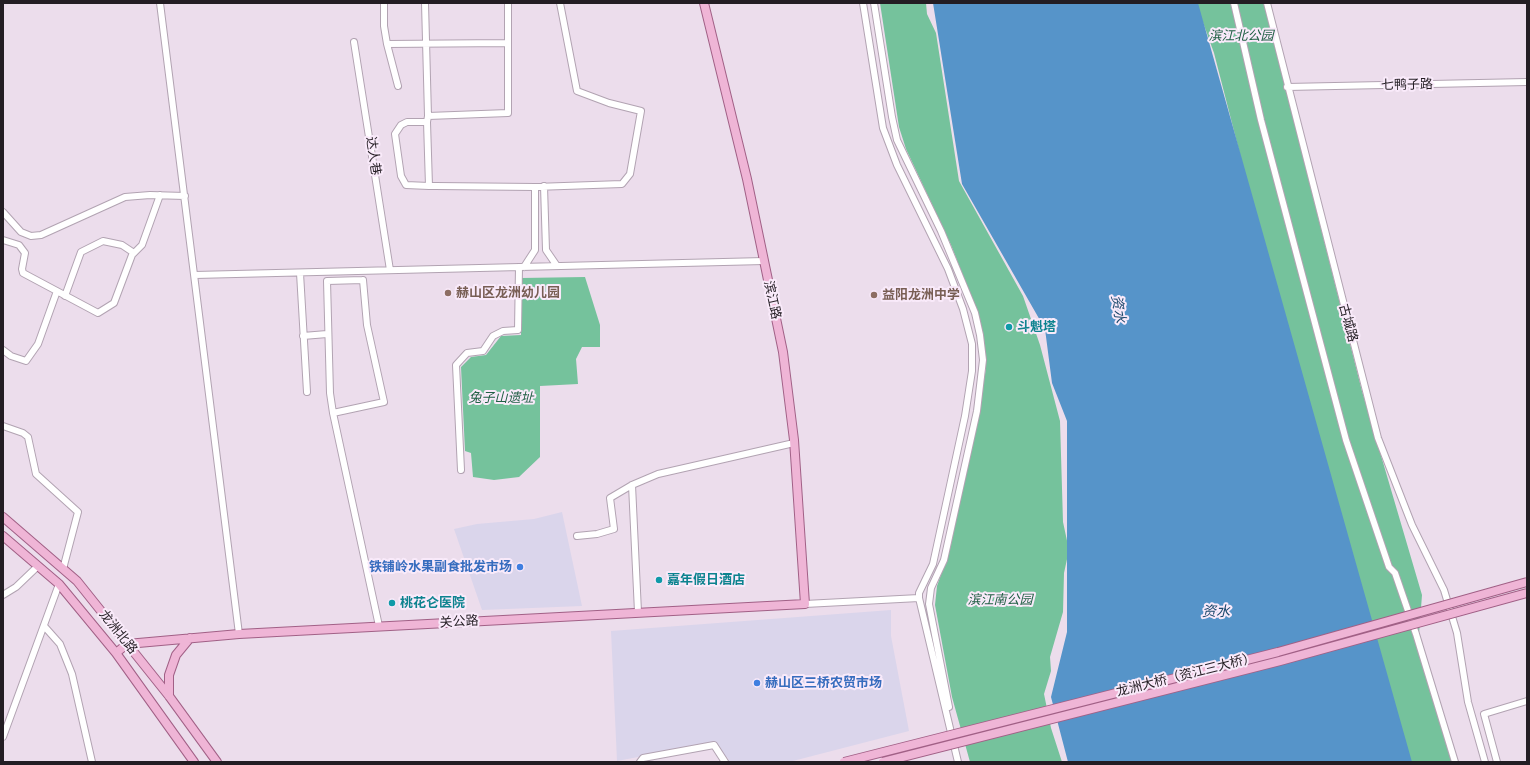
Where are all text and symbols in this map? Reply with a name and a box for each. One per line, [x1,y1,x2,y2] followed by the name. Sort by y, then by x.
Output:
[1209,28,1273,44] park label: 滨江北公园
[1381,77,1433,93] street label: 七鸭子路
[363,136,383,176] street label: 达人巷
[760,279,784,321] street label: 滨江路
[456,285,560,301] place label: 赫山区龙洲幼儿园
[882,287,960,303] place label: 益阳龙洲中学
[443,288,453,298] marker: 赫山区龙洲幼儿园
[869,290,879,300] marker: 益阳龙洲中学
[1108,294,1128,324] water label: 资水
[1335,302,1361,344] street label: 古城路
[1017,319,1056,335] place label: 斗魁塔
[1004,322,1014,332] marker: 斗魁塔
[469,390,533,406] park label: 兔子山遗址
[369,559,512,575] place label: 铁铺岭水果副食批发市场
[515,562,525,572] marker: 铁铺岭水果副食批发市场
[667,572,745,588] place label: 嘉年假日酒店
[654,575,664,585] marker: 嘉年假日酒店
[968,592,1032,608] park label: 滨江南公园
[400,595,465,611] place label: 桃花仑医院
[387,598,397,608] marker: 桃花仑医院
[1202,604,1230,620] water label: 资水
[96,607,140,657] street label: 龙洲北路
[439,613,479,631] street label: 关公路
[1115,650,1257,700] street label: 龙洲大桥（资江三大桥）
[765,675,882,691] place label: 赫山区三桥农贸市场
[752,678,762,688] marker: 赫山区三桥农贸市场

